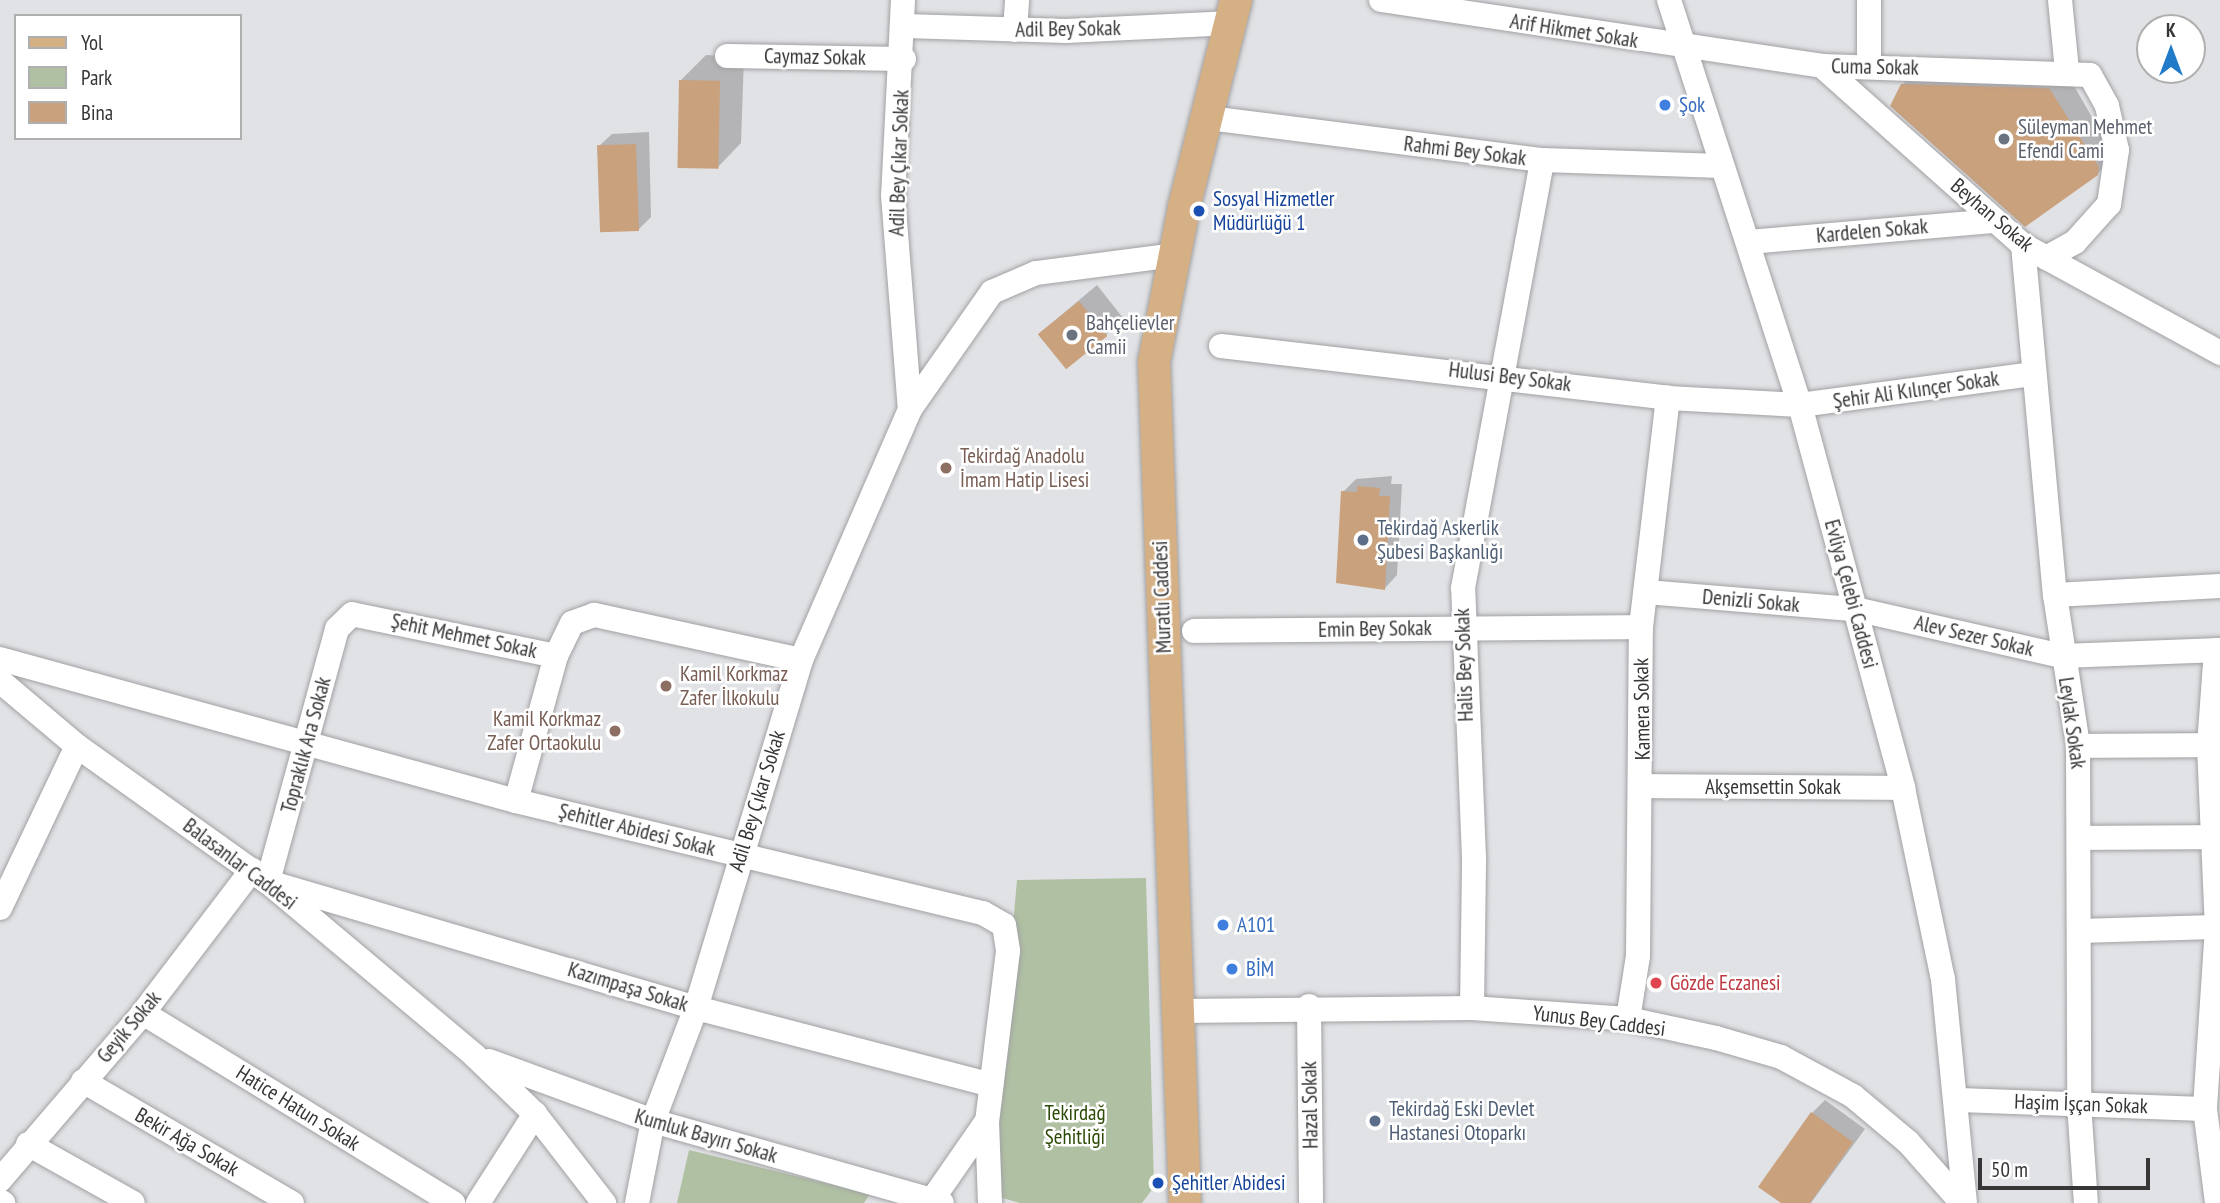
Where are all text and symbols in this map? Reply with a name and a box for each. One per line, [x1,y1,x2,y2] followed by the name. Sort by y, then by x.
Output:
[1508,8,1640,54] street label: Arif Hikmet Sokak
[14,14,242,140] legend
[2136,14,2206,84] north arrow
[1015,15,1121,43] street label: Adil Bey Sokak
[2166,18,2176,42] text: K
[81,29,103,56] text: Yol
[764,44,866,70] street label: Caymaz Sokak
[1831,54,1919,80] street label: Cuma Sokak
[81,64,112,91] text: Park
[884,89,914,237] street label: Adil Bey Çıkar Sokak
[1679,92,1705,118] place label: Şok
[1657,97,1673,113] marker: Şok
[81,99,113,126] text: Bina
[2018,114,2152,164] place label: Süleyman Mehmet Efendi Cami
[1402,131,1528,171] street label: Rahmi Bey Sokak
[1996,131,2012,147] marker: Süleyman Mehmet Efendi Cami
[1946,173,2038,257] street label: Beyhan Sokak
[1213,186,1335,236] place label: Sosyal Hizmetler Müdürlüğü 1
[1191,203,1207,219] marker: Sosyal Hizmetler Müdürlüğü 1
[1815,214,1929,248] street label: Kardelen Sokak
[1086,310,1175,360] place label: Bahçelievler Camii
[1064,327,1080,343] marker: Bahçelievler Camii
[1447,357,1573,397] street label: Hulusi Bey Sokak
[1831,366,2001,414] street label: Şehir Ali Kılınçer Sokak
[960,443,1089,493] place label: Tekirdağ Anadolu İmam Hatip Lisesi
[938,460,954,476] marker: Tekirdağ Anadolu İmam Hatip Lisesi
[1377,515,1503,565] place label: Tekirdağ Askerlik Şubesi Başkanlığı
[1819,517,1883,671] street label: Evliya Çelebi Caddesi
[1355,532,1371,548] marker: Tekirdağ Askerlik Şubesi Başkanlığı
[1147,540,1177,654] street label: Muratlı Caddesi
[1701,584,1801,618] street label: Denizli Sokak
[389,608,539,664] street label: Şehit Mehmet Sokak
[1449,608,1479,722] street label: Halis Bey Sokak
[1912,610,2036,662] street label: Alev Sezer Sokak
[1318,615,1432,643] street label: Emin Bey Sokak
[1629,658,1655,760] street label: Kamera Sokak
[680,661,788,711] place label: Kamil Korkmaz Zafer İlkokulu
[276,674,336,816] street label: Topraklık Ara Sokak
[2053,675,2091,771] street label: Leylak Sokak
[658,678,674,694] marker: Kamil Korkmaz Zafer İlkokulu
[487,706,601,756] place label: Kamil Korkmaz Zafer Ortaokulu
[607,723,623,739] marker: Kamil Korkmaz Zafer Ortaokulu
[723,727,791,875] street label: Adil Bey Çıkar Sokak
[1705,774,1841,800] street label: Akşemsettin Sokak
[556,798,718,862] street label: Şehitler Abidesi Sokak
[178,813,302,915] street label: Balasanlar Caddesi
[1237,912,1275,938] place label: A101
[1215,917,1231,933] marker: A101
[1246,956,1274,982] place label: BİM
[565,957,691,1017] street label: Kazımpaşa Sokak
[1224,961,1240,977] marker: BİM
[1670,970,1781,996] place label: Gözde Eczanesi
[1648,975,1664,991] marker: Gözde Eczanesi
[92,986,166,1068] street label: Geyik Sokak
[1531,1000,1667,1042] street label: Yunus Bey Caddesi
[231,1060,365,1156] street label: Hatice Hatun Sokak
[1297,1061,1323,1149] street label: Hazal Sokak
[2014,1089,2148,1119] street label: Haşim İşçan Sokak
[1389,1096,1534,1146] place label: Tekirdağ Eski Devlet Hastanesi Otoparkı
[1045,1100,1105,1150] park label: Tekirdağ Şehitliği
[131,1102,243,1182] street label: Bekir Ağa Sokak
[632,1104,780,1168] street label: Kumluk Bayırı Sokak
[1367,1113,1383,1129] marker: Tekirdağ Eski Devlet Hastanesi Otoparkı
[1982,1144,2154,1188] scale bar
[1991,1156,2028,1183] text: 50 m
[1172,1170,1286,1196] place label: Şehitler Abidesi
[1150,1175,1166,1191] marker: Şehitler Abidesi

